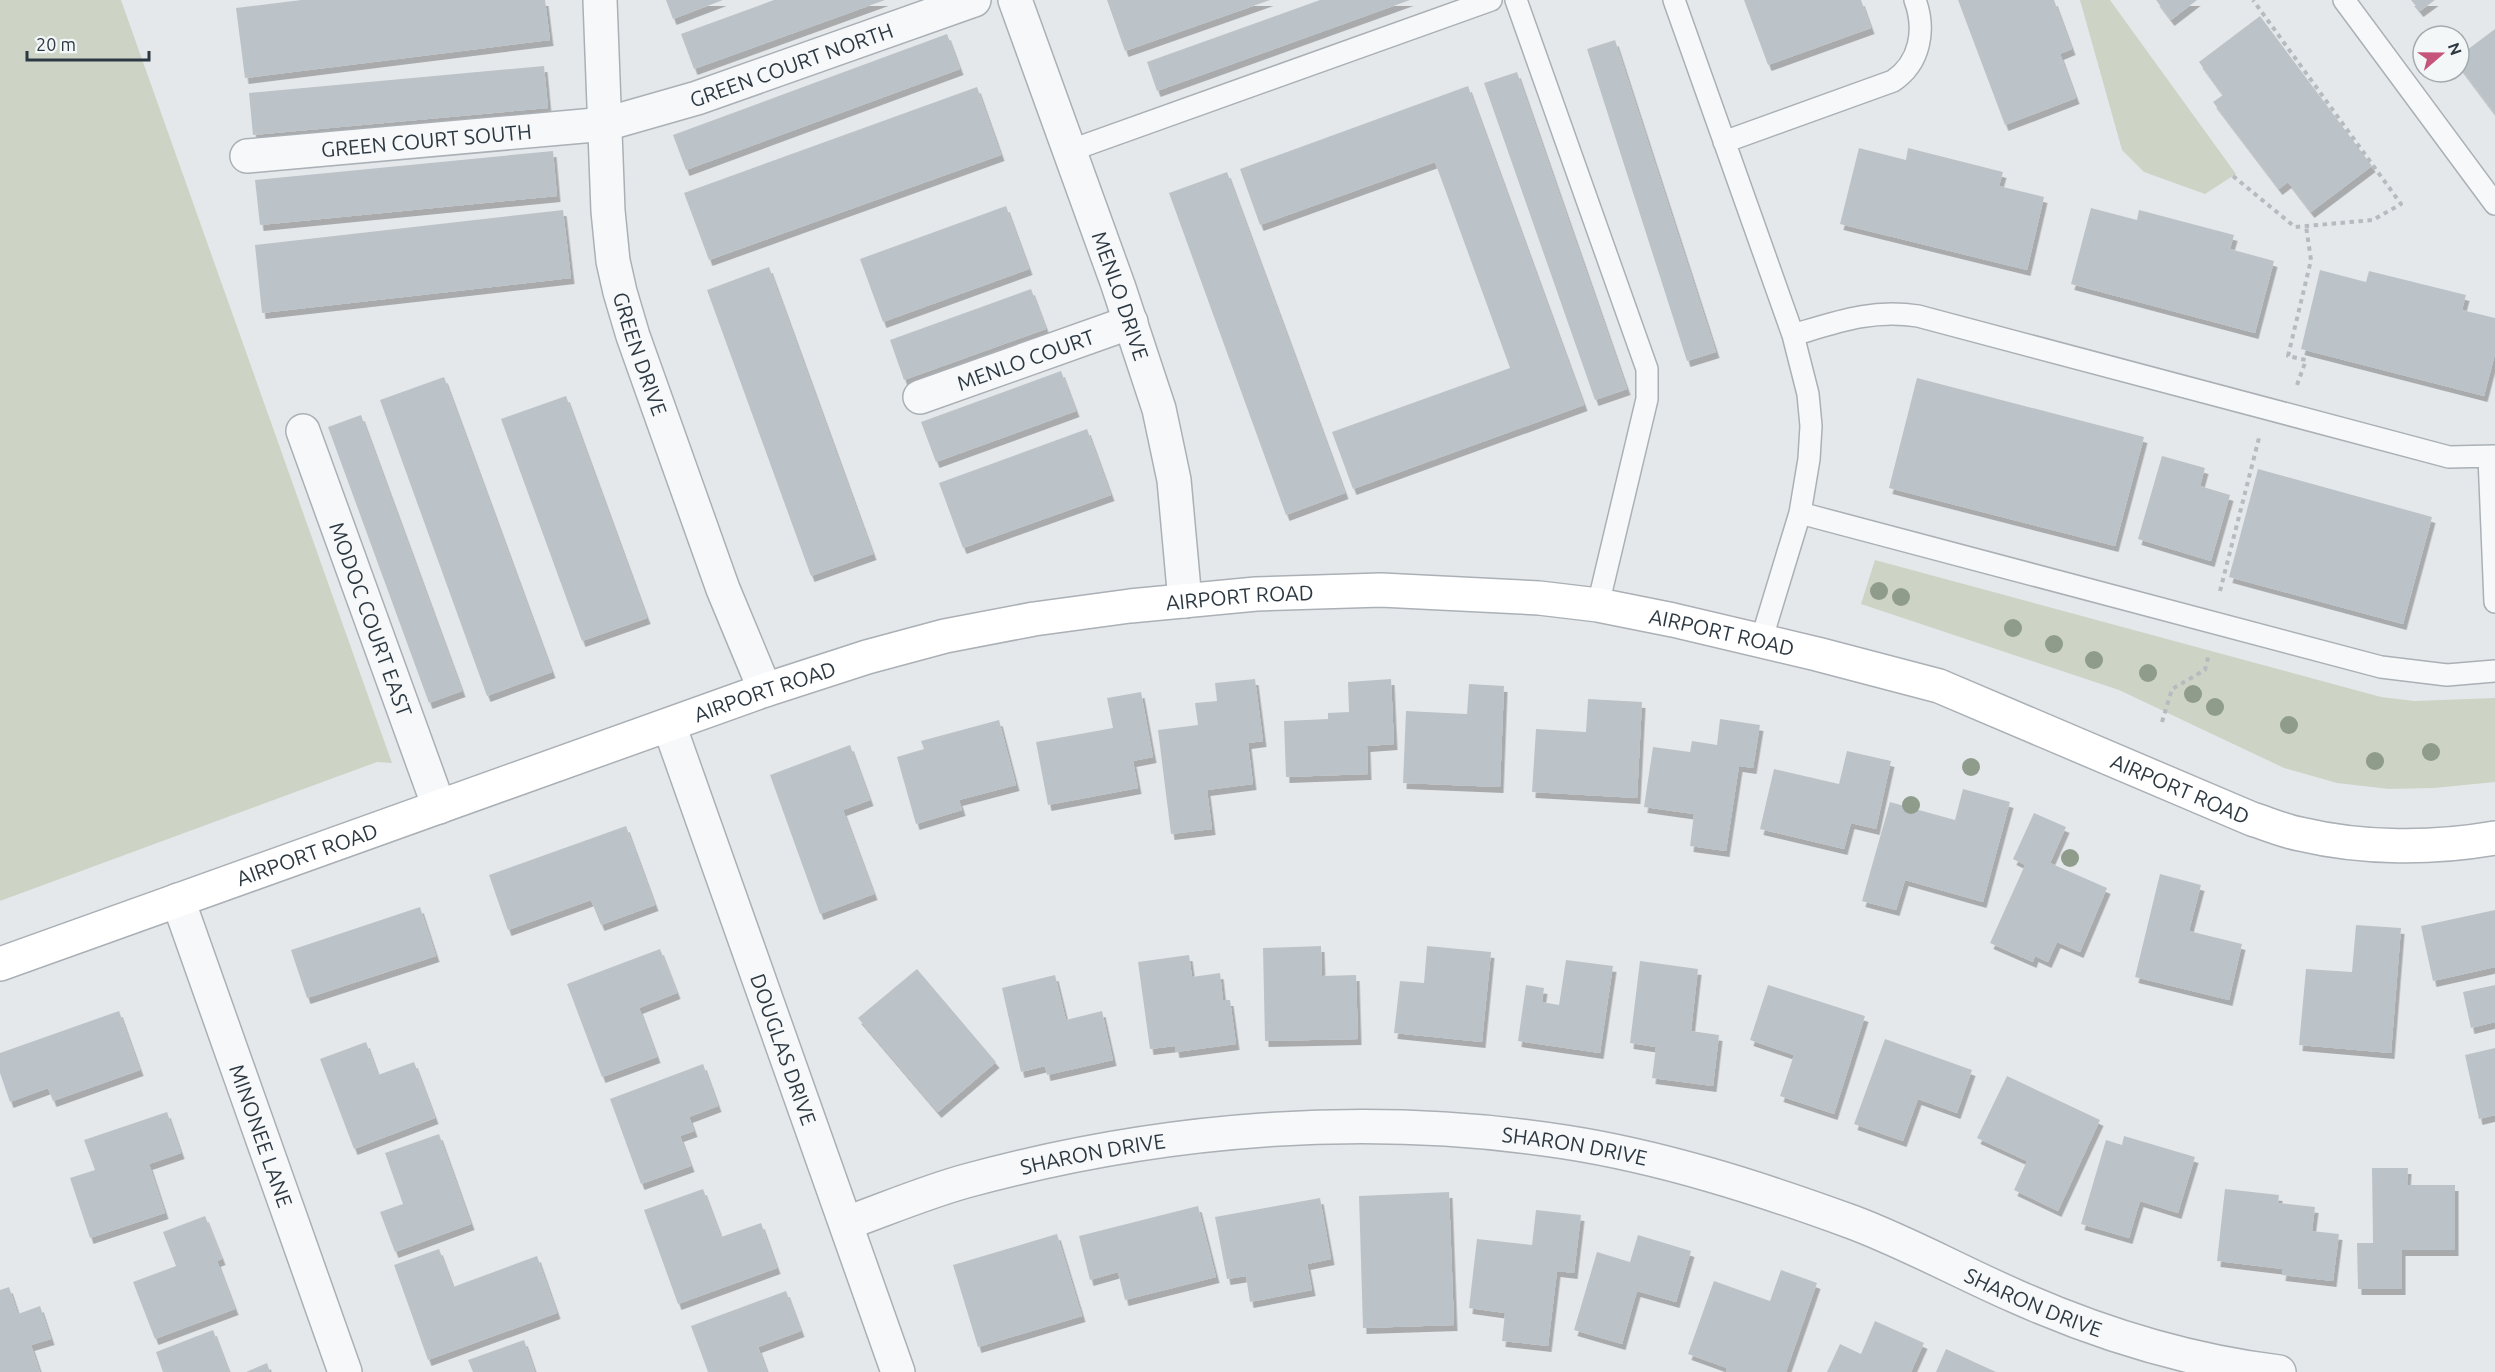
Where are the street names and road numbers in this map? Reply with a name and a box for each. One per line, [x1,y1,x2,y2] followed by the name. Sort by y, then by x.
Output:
[687,18,896,111] street label: GREEN COURT NORTH
[320,119,533,161] street label: GREEN COURT SOUTH
[1088,228,1154,363] street label: MENLO DRIVE
[609,289,672,419] street label: GREEN DRIVE
[954,324,1098,395] street label: MENLO COURT
[325,519,417,720] street label: MODOC COURT EAST
[1165,580,1314,615] street label: AIRPORT ROAD
[1647,604,1797,660] street label: AIRPORT ROAD
[691,656,839,726] street label: AIRPORT ROAD
[2107,748,2253,829] street label: AIRPORT ROAD
[233,818,381,890] street label: AIRPORT ROAD
[746,970,822,1128] street label: DOUGLAS DRIVE
[225,1061,298,1210] street label: MINONEE LANE
[1501,1122,1650,1170] street label: SHARON DRIVE
[1018,1128,1167,1179] street label: SHARON DRIVE
[1961,1263,2106,1341] street label: SHARON DRIVE

